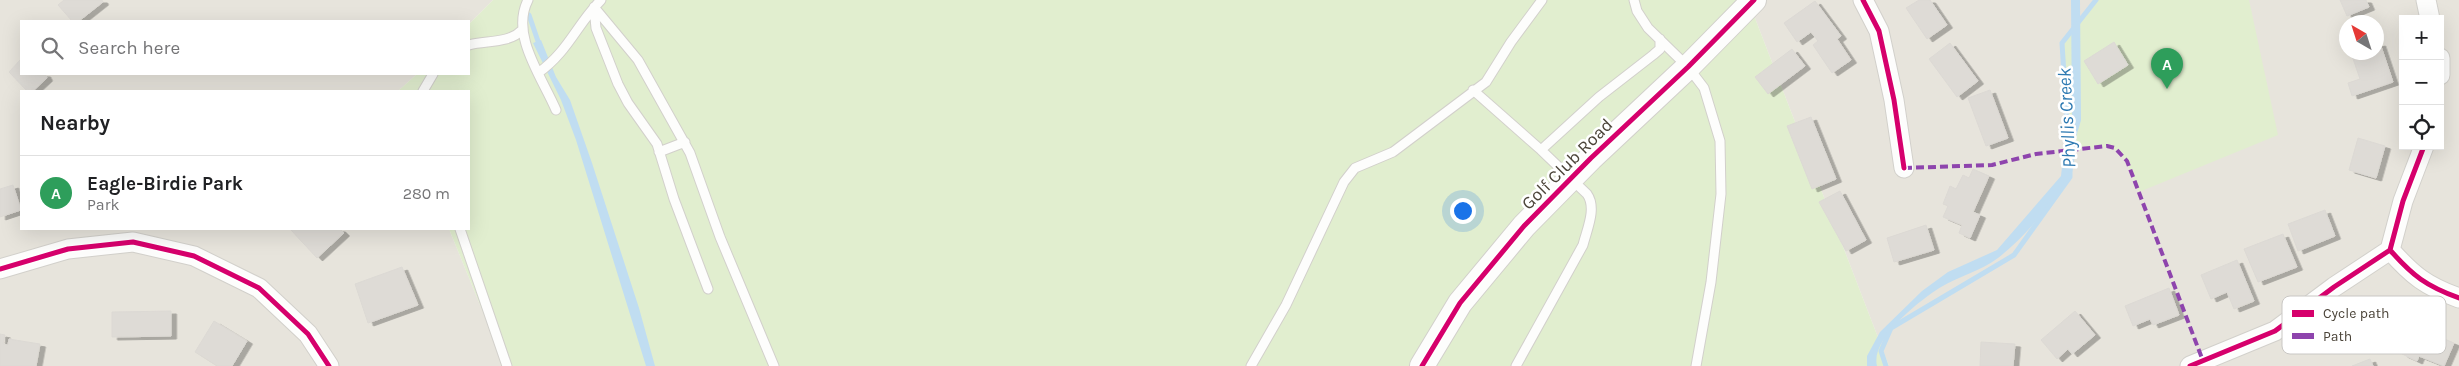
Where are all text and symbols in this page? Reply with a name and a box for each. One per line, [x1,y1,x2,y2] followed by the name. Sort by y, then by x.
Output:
[2339,15,2384,60] north arrow
[2399,15,2444,150] map controls
[2399,15,2444,60] button: +
[20,20,470,75] search box
[38,34,66,62] icon: search
[78,37,180,59] text: Search here
[2151,48,2183,89] pin: A
[2399,60,2444,105] button: −
[2053,67,2081,169] water label: Phyllis Creek
[2399,105,2444,150] button: locate
[40,111,110,135] text: Nearby
[1517,114,1617,214] street label: Golf Club Road
[87,173,243,195] text: Eagle-Birdie Park
[51,184,61,203] text: A
[403,184,450,203] text: 280 m
[87,195,119,214] text: Park
[1450,198,1476,224] your location
[2282,296,2446,354] legend
[2323,305,2389,322] text: Cycle path
[2323,328,2352,345] text: Path

